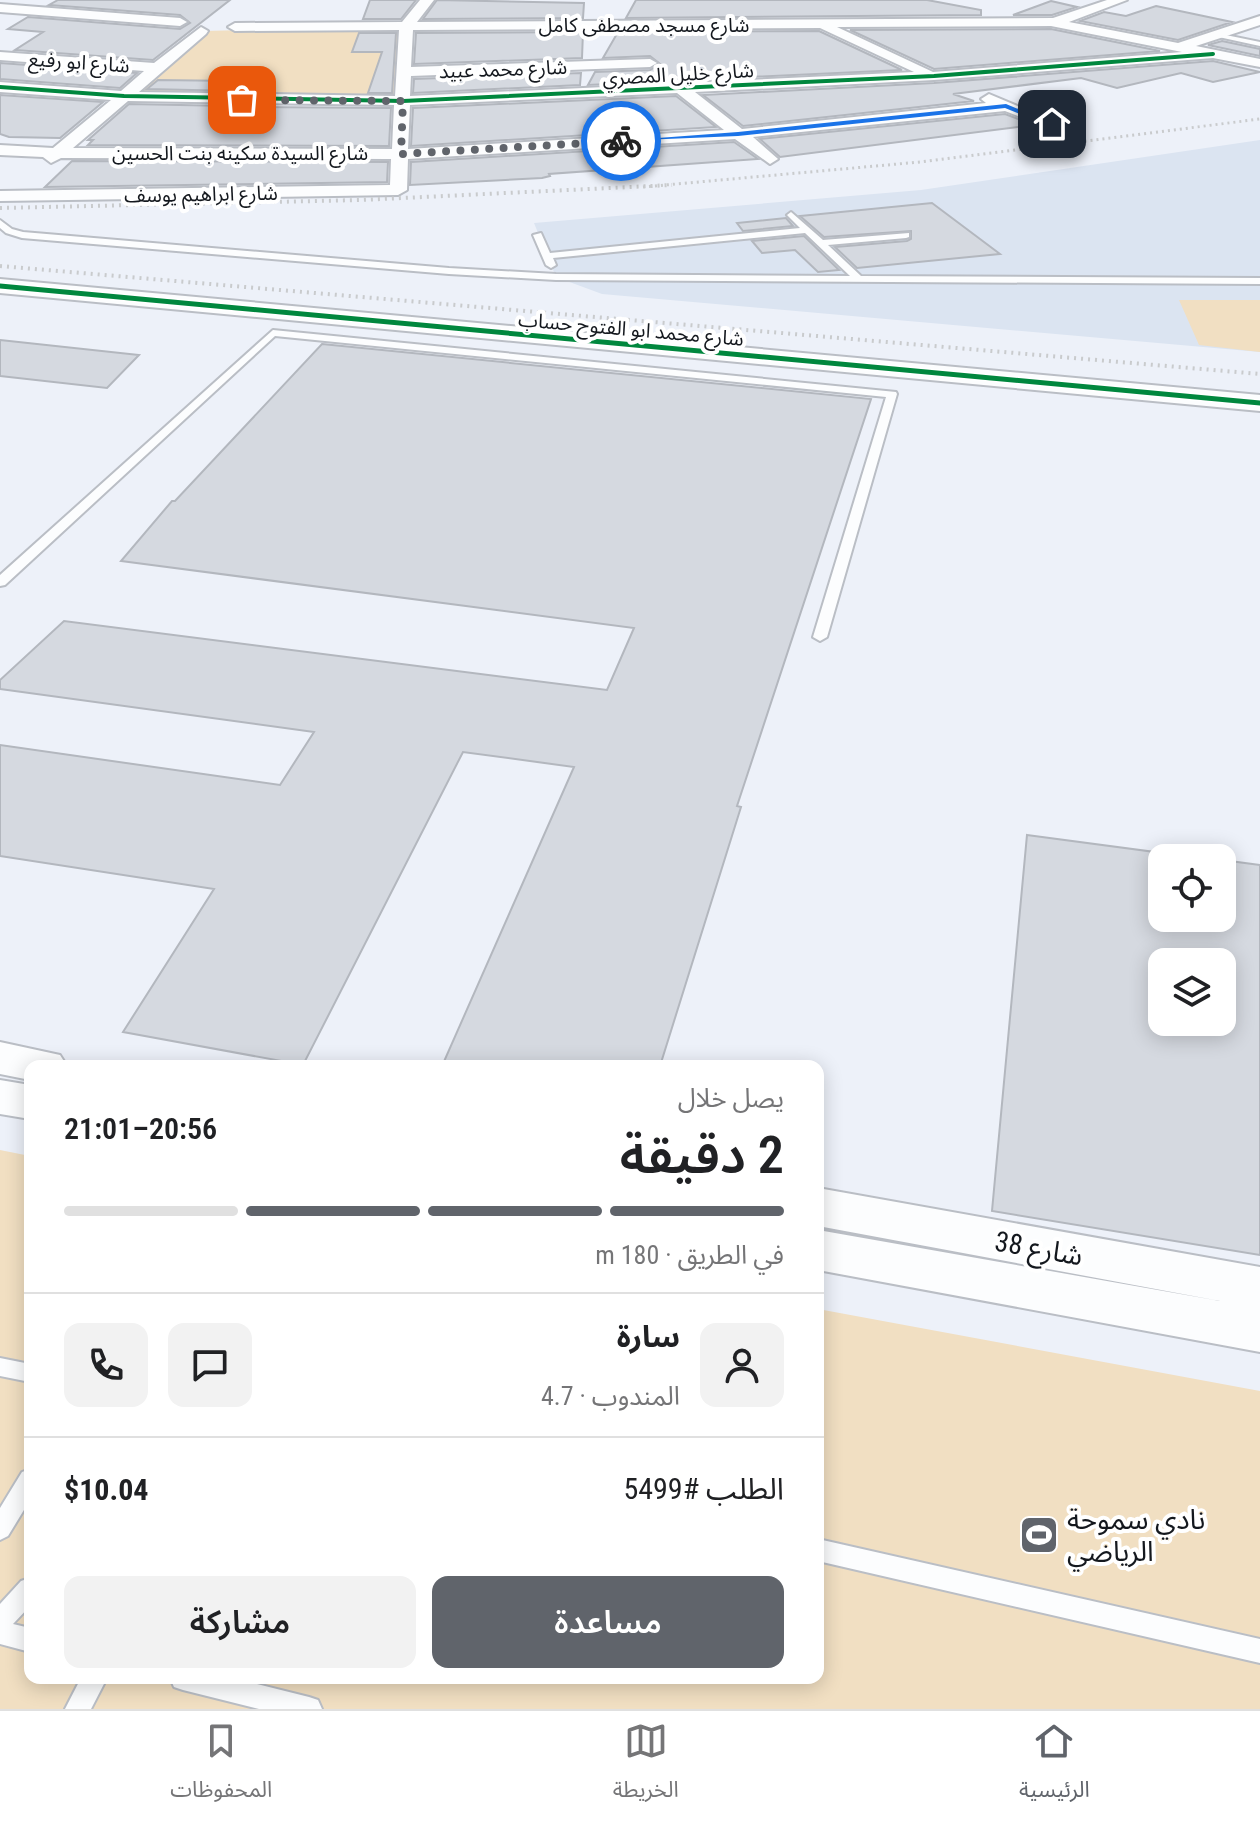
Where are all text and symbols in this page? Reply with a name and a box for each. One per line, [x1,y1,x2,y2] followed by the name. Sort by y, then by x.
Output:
[538,13,750,40] street label: شارع مسجد مصطفى كامل
[27,46,130,81] street label: شارع ابو رفيع
[438,55,568,86] street label: شارع محمد عبيد
[602,58,755,94] street label: شارع خليل المصري
[208,66,276,134] pin
[220,78,264,122] icon: bag
[1018,90,1086,158] pin
[581,101,661,181] courier
[1030,102,1074,146] icon: home
[599,119,643,163] icon: bike
[112,141,368,168] street label: شارع السيدة سكينه بنت الحسين
[124,181,278,210] street label: شارع ابراهيم يوسف
[517,307,745,354] street label: شارع محمد ابو الفتوح حساب
[1148,844,1236,1036] map controls
[1148,844,1236,932] button: locate
[1148,948,1236,1036] button: layers
[678,1083,784,1113] text: يصل خلال
[64,1111,217,1146] text: 20:56–21:01
[620,1125,784,1186] text: 2 دقيقة
[992,1225,1085,1276] street label: شارع 38
[595,1240,784,1270] text: في الطريق · 180 m
[617,1319,680,1354] text: سارة
[64,1323,148,1407] button: phone
[168,1323,252,1407] button: chat
[700,1323,784,1407] button: person
[541,1381,680,1411] text: المندوب · 4.7
[623,1471,784,1506] text: الطلب #5499
[64,1472,149,1507] text: $10.04
[1067,1503,1205,1572] place label: نادي سموحة الرياضي
[1018,1514,1060,1556] sports icon: نادي سموحة الرياضي
[64,1576,416,1668] button: مشاركة
[432,1576,784,1668] button: مساعدة
[170,1719,272,1813] tab: المحفوظات
[613,1719,679,1813] tab: الخريطة
[1019,1719,1090,1813] tab: الرئيسية

